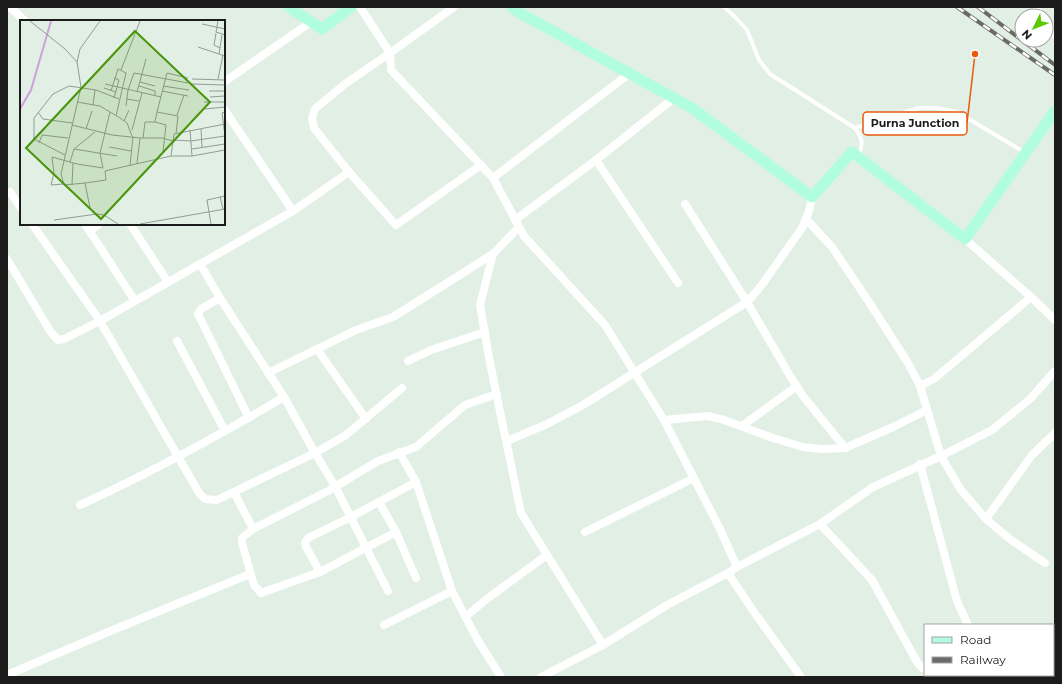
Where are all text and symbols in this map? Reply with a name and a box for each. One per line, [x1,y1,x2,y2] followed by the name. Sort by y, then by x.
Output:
[1014,8,1054,48] north arrow
[20,20,225,225] inset map
[1019,27,1035,43] text: N
[863,112,967,135] callout: Purna Junction
[871,116,959,130] text: Purna Junction
[924,624,1054,676] legend
[960,632,991,647] text: Road
[960,652,1006,667] text: Railway

